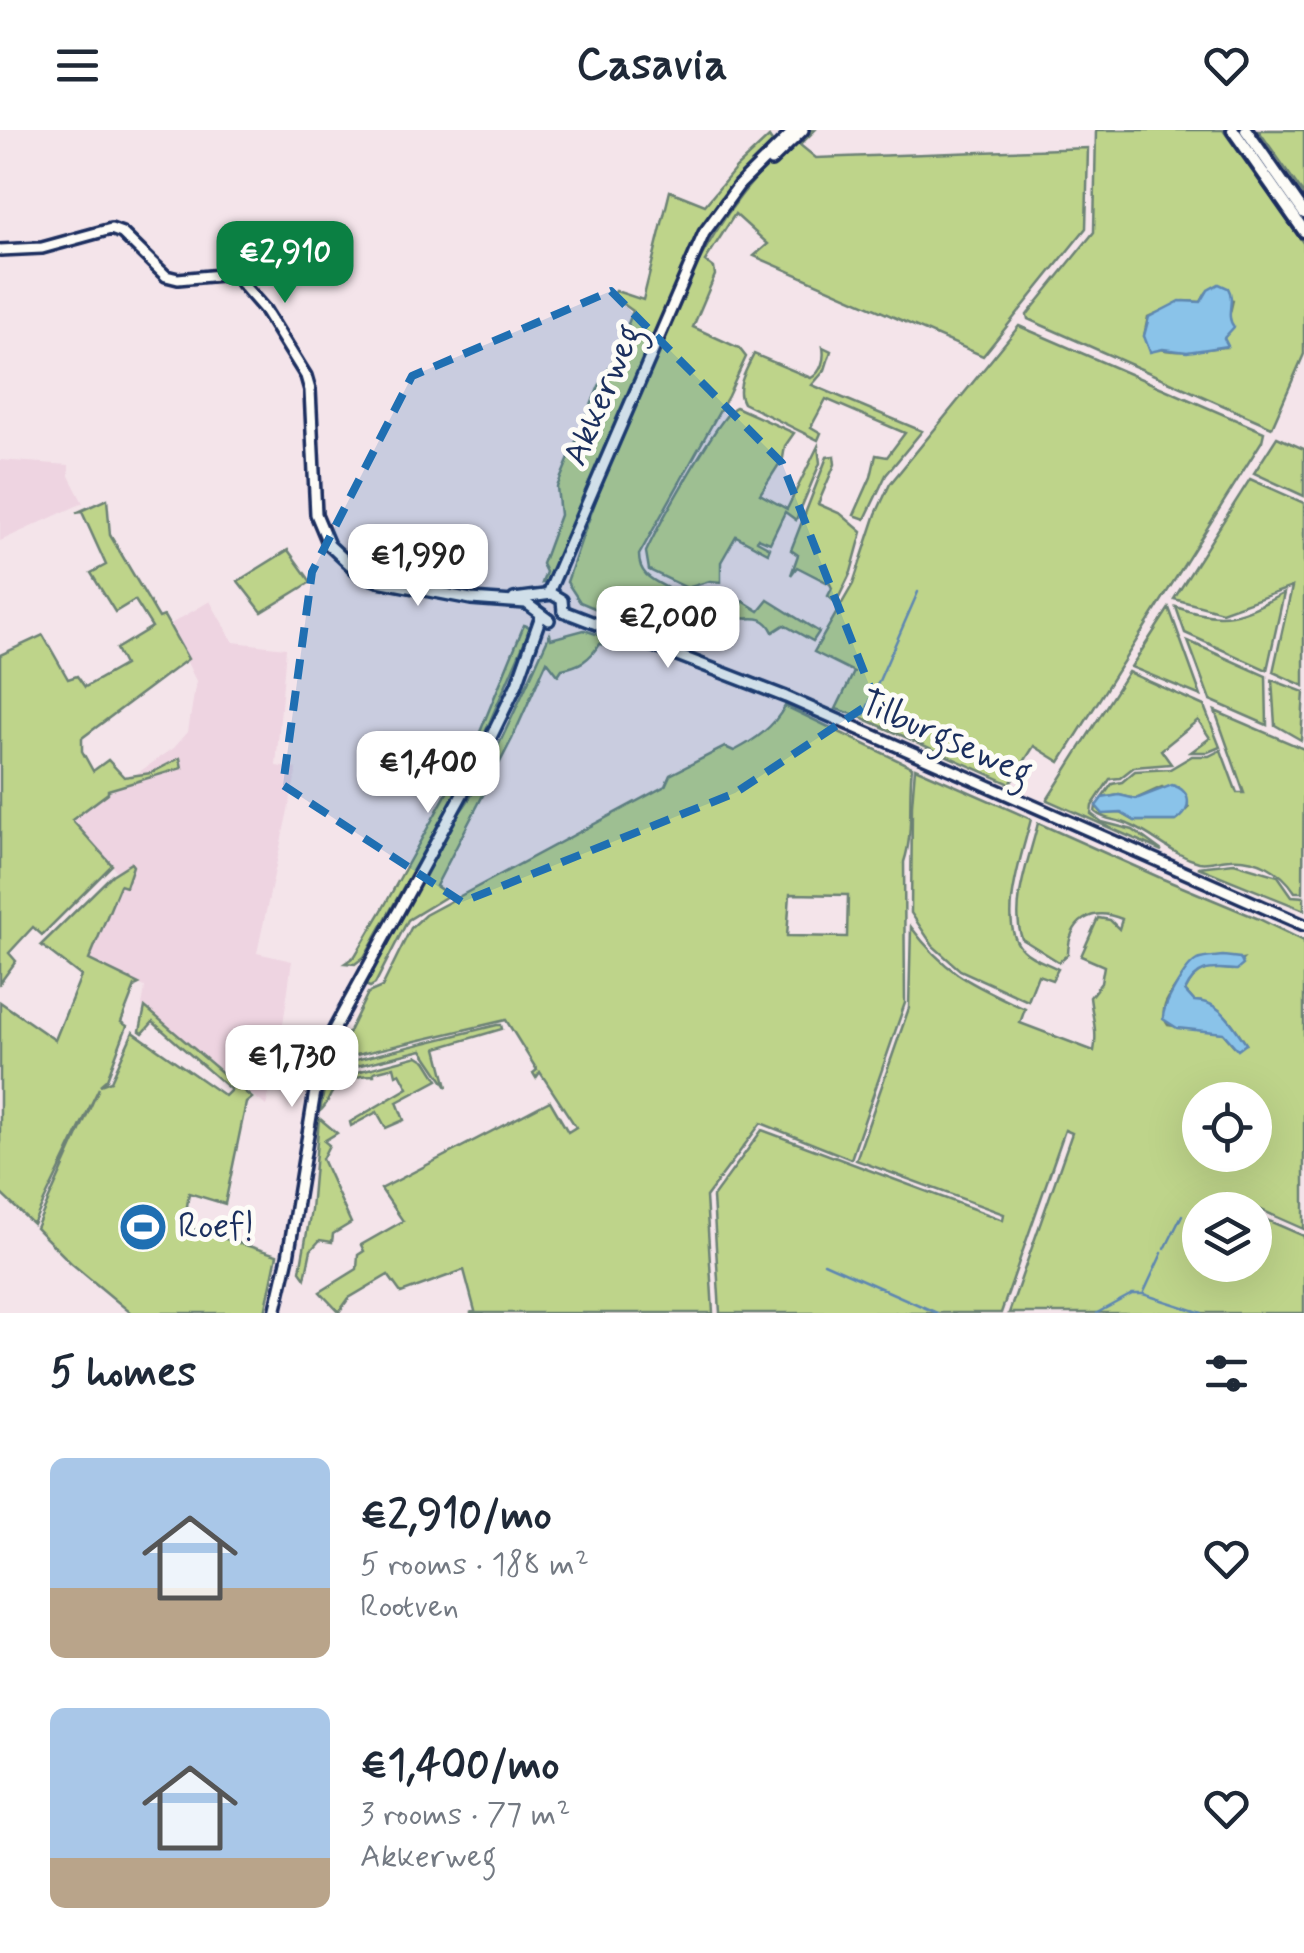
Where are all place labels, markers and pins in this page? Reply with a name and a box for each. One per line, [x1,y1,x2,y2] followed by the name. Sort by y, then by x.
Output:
[204,221,366,306] pin: €2,910
[337,524,499,609] pin: €1,990
[587,586,749,671] pin: €2,000
[347,731,509,816] pin: €1,400
[211,1025,373,1110] pin: €1,730
[117,1201,169,1253] sports icon: Roef!
[178,1204,254,1250] place label: Roef!

